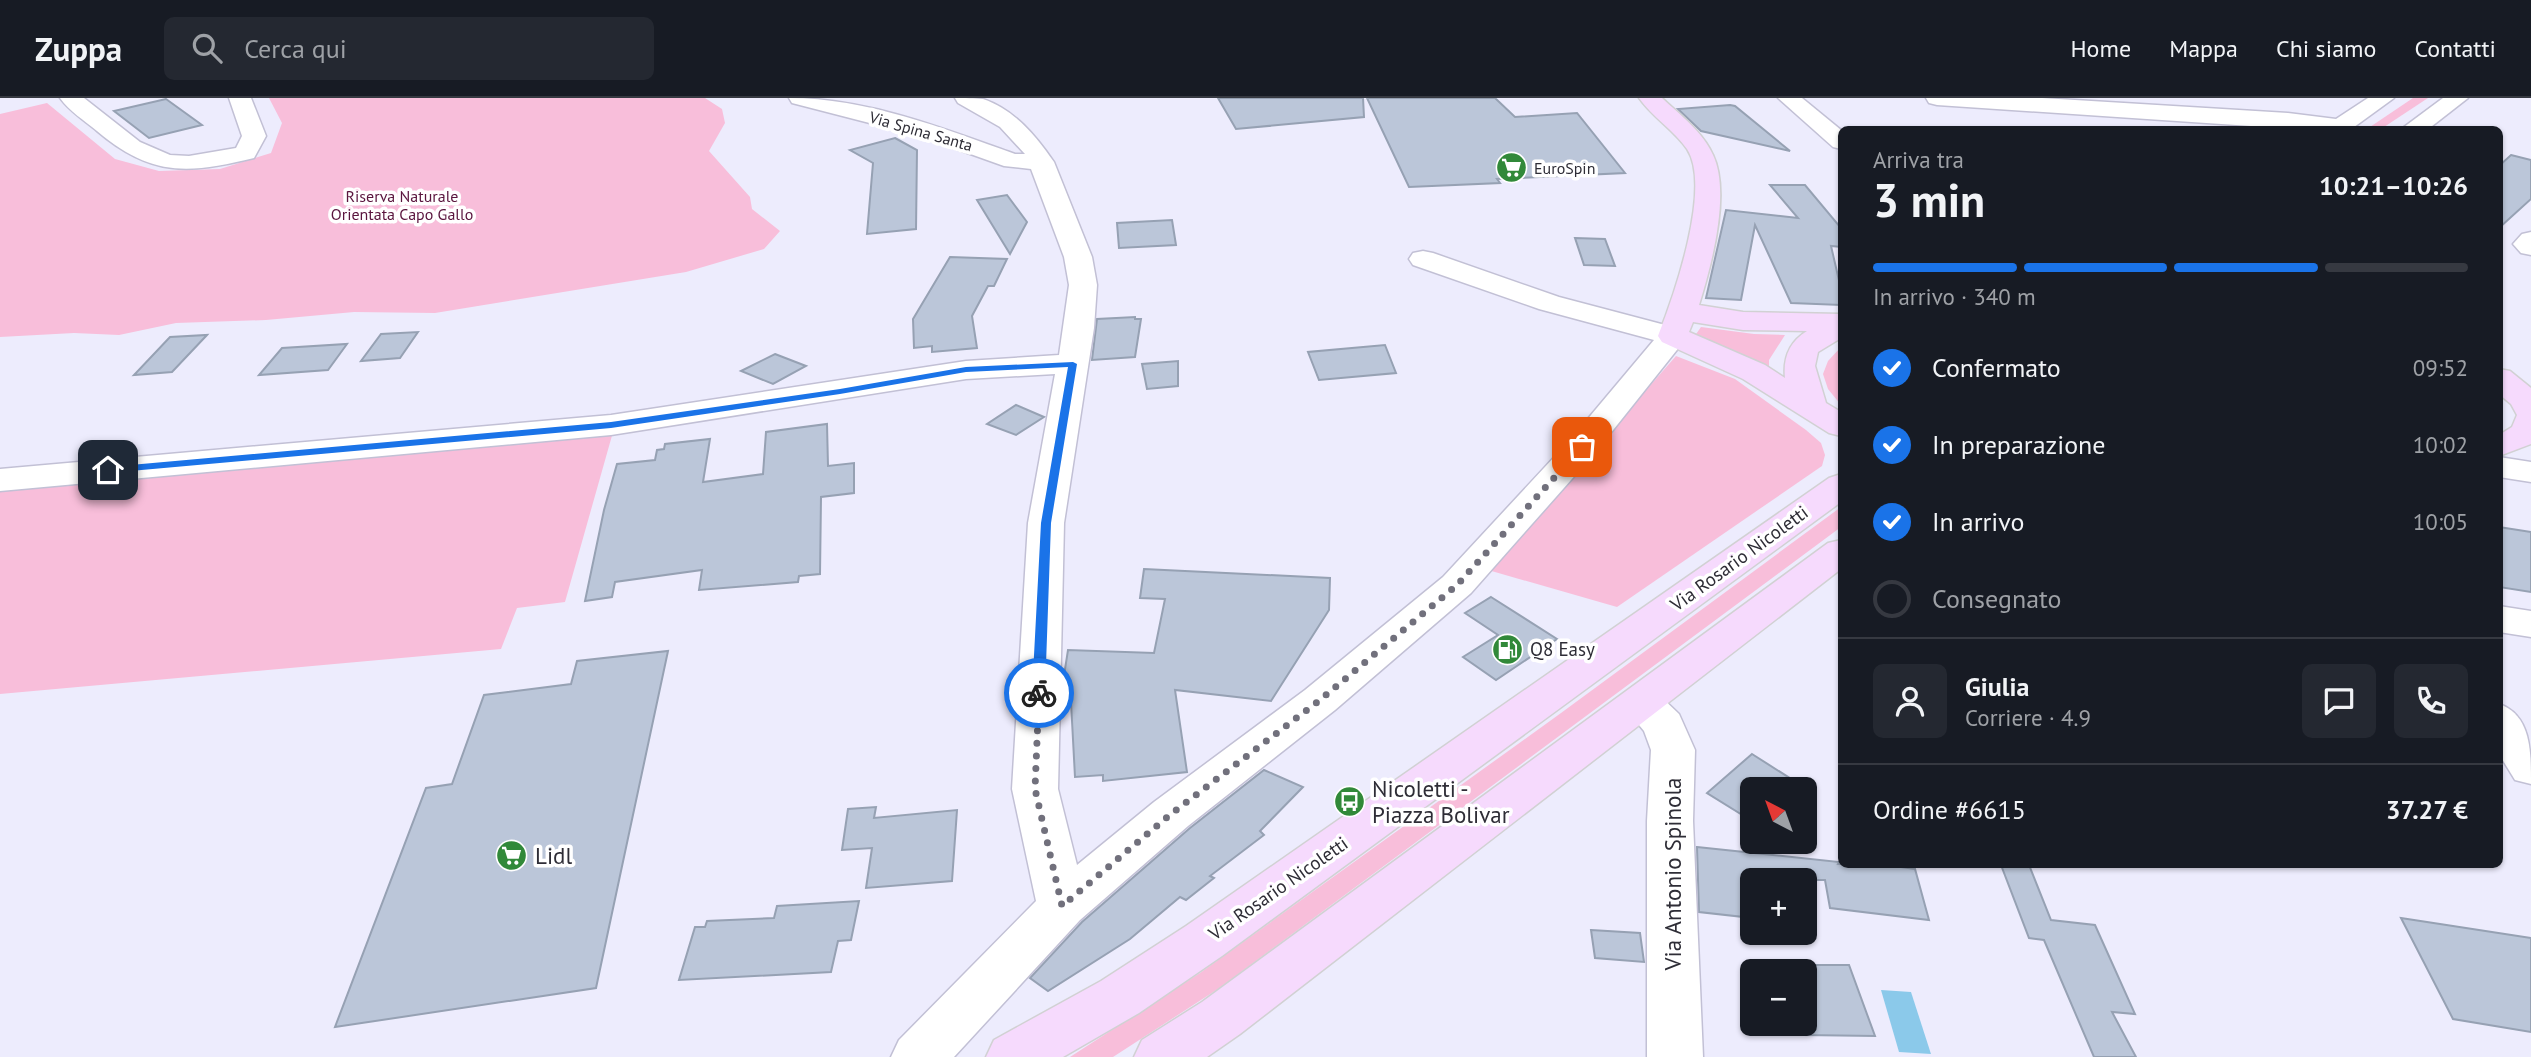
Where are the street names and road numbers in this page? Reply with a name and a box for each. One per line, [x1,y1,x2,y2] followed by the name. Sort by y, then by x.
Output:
[866,106,975,155] street label: Via Spina Santa
[1665,500,1813,617] street label: Via Rosario Nicoletti
[1658,777,1687,972] street label: Via Antonio Spinola
[1203,831,1352,946] street label: Via Rosario Nicoletti

